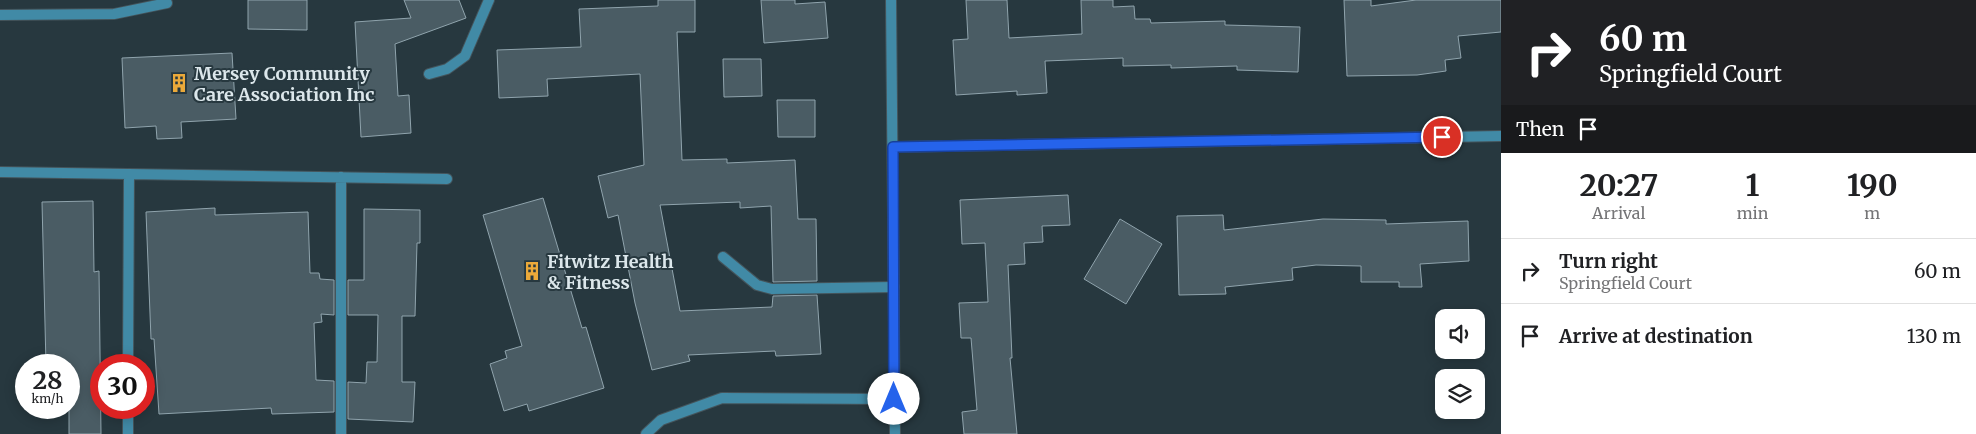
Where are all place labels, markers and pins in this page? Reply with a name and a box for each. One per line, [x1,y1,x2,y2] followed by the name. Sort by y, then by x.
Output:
[194,62,375,106] place label: Mersey Community Care Association Inc
[168,72,190,94] building icon: Mersey Community Care Association Inc
[1421,116,1463,158] pin
[547,250,673,294] place label: Fitwitz Health & Fitness
[521,260,543,282] building icon: Fitwitz Health & Fitness

